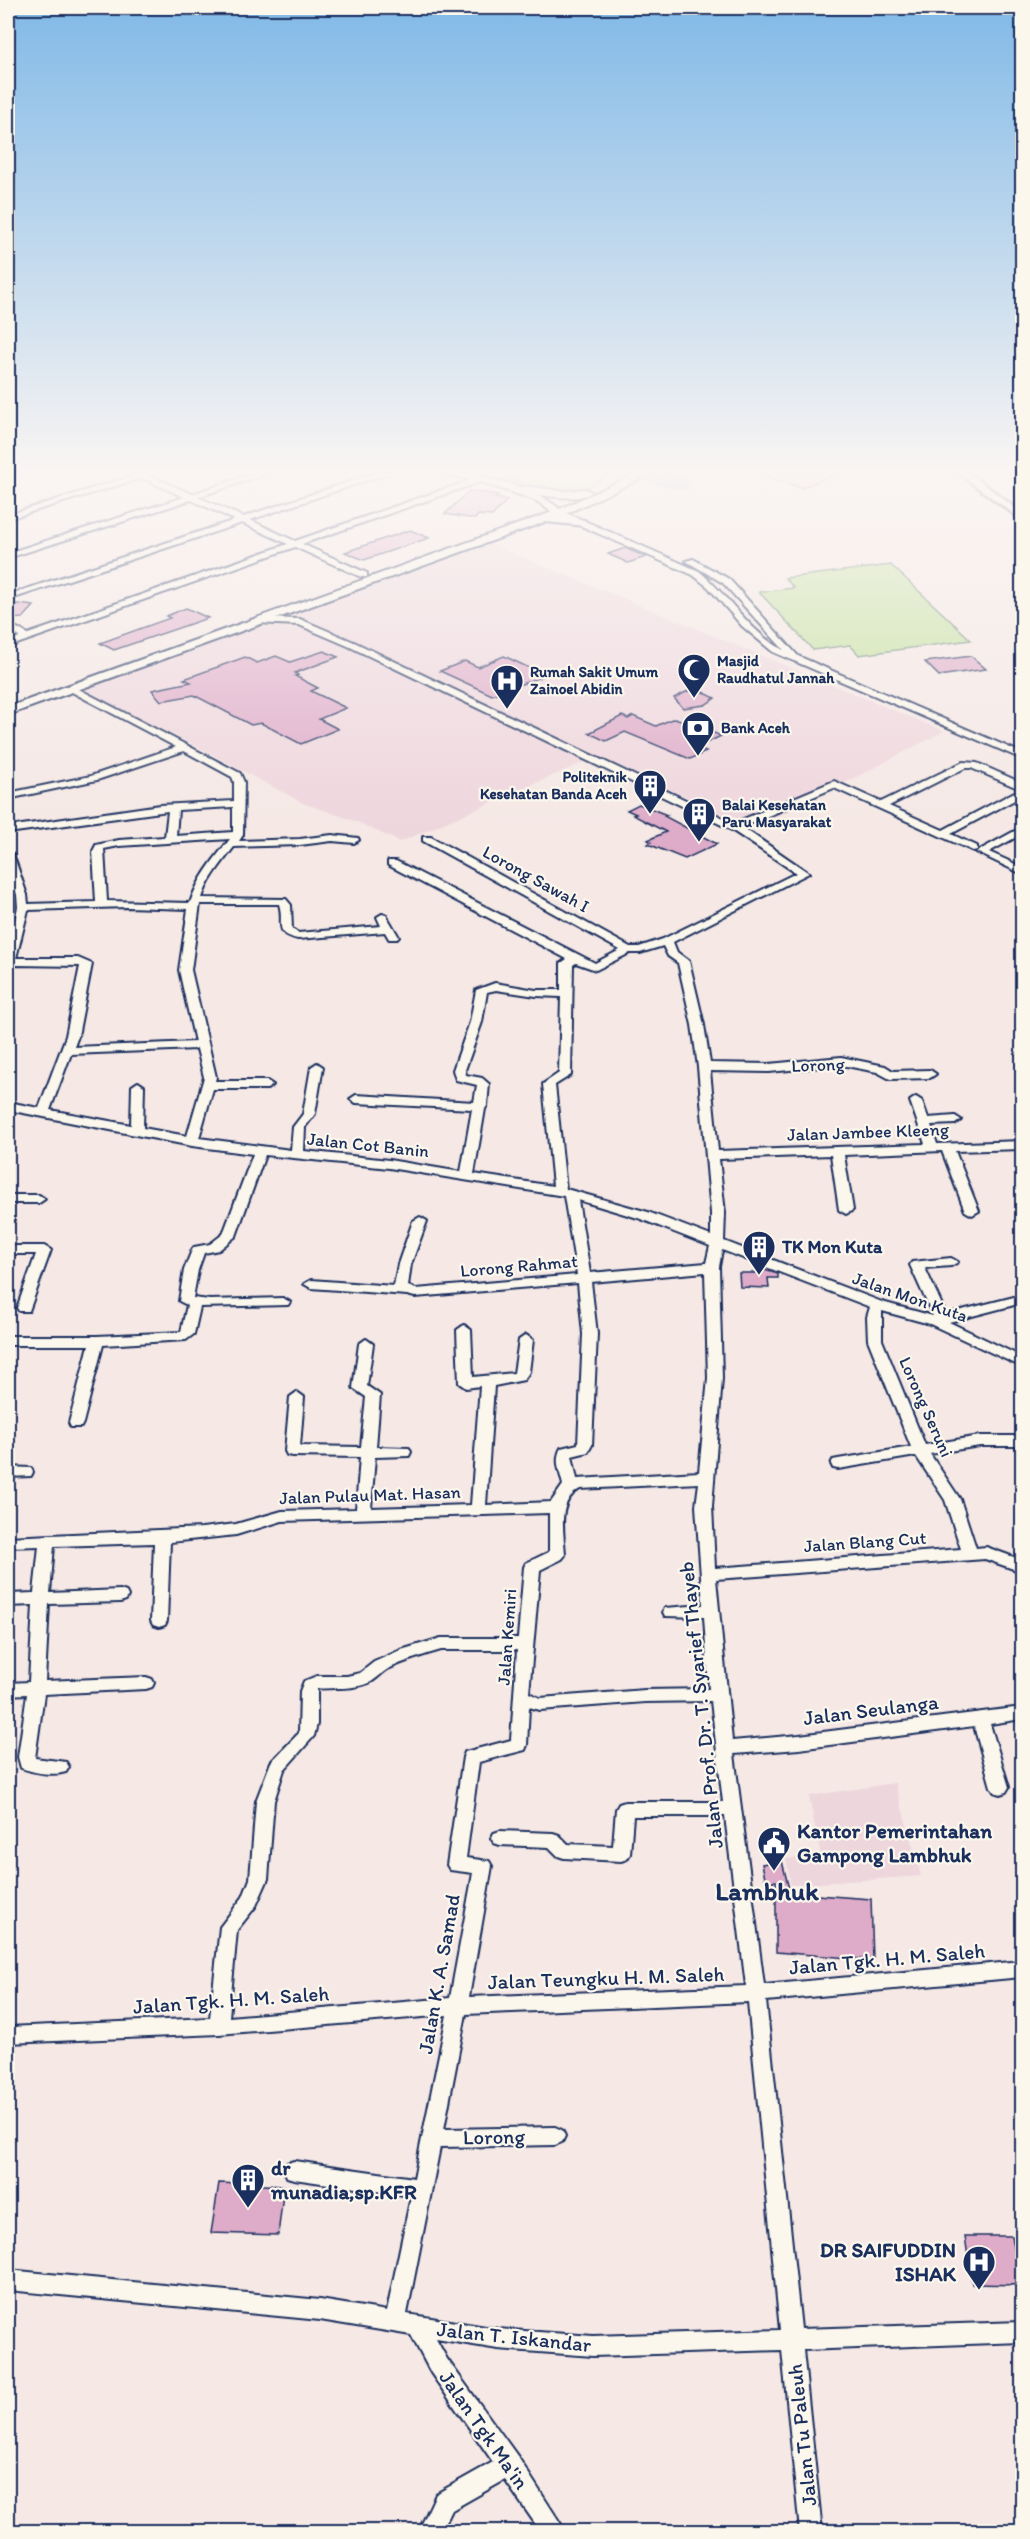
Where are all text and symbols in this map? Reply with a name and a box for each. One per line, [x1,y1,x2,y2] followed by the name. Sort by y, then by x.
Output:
[676,652,712,699] mosque icon: Masjid Raudhatul Jannah
[717,652,835,687] place label: Masjid Raudhatul Jannah
[489,663,525,710] hospital icon: Rumah Sakit Umum Zainoel Abidin
[530,663,658,698] place label: Rumah Sakit Umum Zainoel Abidin
[680,710,716,757] bank icon: Bank Aceh
[721,719,791,737] place label: Bank Aceh
[480,768,627,803] place label: Politeknik Kesehatan Banda Aceh
[632,768,668,815] building icon: Politeknik Kesehatan Banda Aceh
[681,796,717,843] building icon: Balai Kesehatan Paru Masyarakat
[722,796,832,832] place label: Balai Kesehatan Paru Masyarakat
[479,841,593,917] street label: Lorong Sawah I
[791,1053,846,1077] street label: Lorong
[787,1118,950,1146] street label: Jalan Jambee Kleeng
[306,1128,430,1162] street label: Jalan Cot Banin
[741,1229,777,1276] building icon: TK Mon Kuta
[781,1236,883,1258] place label: TK Mon Kuta
[459,1250,579,1282] street label: Lorong Rahmat
[850,1267,971,1327] street label: Jalan Mon Kuta
[894,1353,958,1461] street label: Lorong Seruni
[279,1481,461,1509] street label: Jalan Pulau Mat. Hasan
[803,1527,927,1557] street label: Jalan Blang Cut
[673,1560,728,1850] street label: Jalan Prof. Dr. T. Syarief Thayeb
[493,1588,521,1686] street label: Jalan Kemiri
[802,1689,940,1730] street label: Jalan Seulanga
[797,1818,992,1868] place label: Kantor Pemerintahan Gampong Lambhuk
[756,1825,792,1872] public building icon: Kantor Pemerintahan Gampong Lambhuk
[715,1875,819,1907] district label: Lambhuk
[412,1892,465,2055] street label: Jalan K. A. Samad
[788,1937,986,1980] street label: Jalan Tgk. H. M. Saleh
[487,1961,725,1994] street label: Jalan Teungku H. M. Saleh
[132,1980,330,2019] street label: Jalan Tgk. H. M. Saleh
[463,2123,526,2150] street label: Lorong
[270,2155,417,2205] place label: dr munadia,sp.KFR
[230,2162,266,2209] building icon: dr munadia,sp.KFR
[820,2237,957,2286] place label: DR SAIFUDDIN ISHAK
[961,2244,997,2291] hospital icon: DR SAIFUDDIN ISHAK
[436,2316,593,2357] street label: Jalan T. Iskandar
[782,2363,821,2507] street label: Jalan Tu Paleuh
[434,2366,534,2494] street label: Jalan Tgk Ma'in

